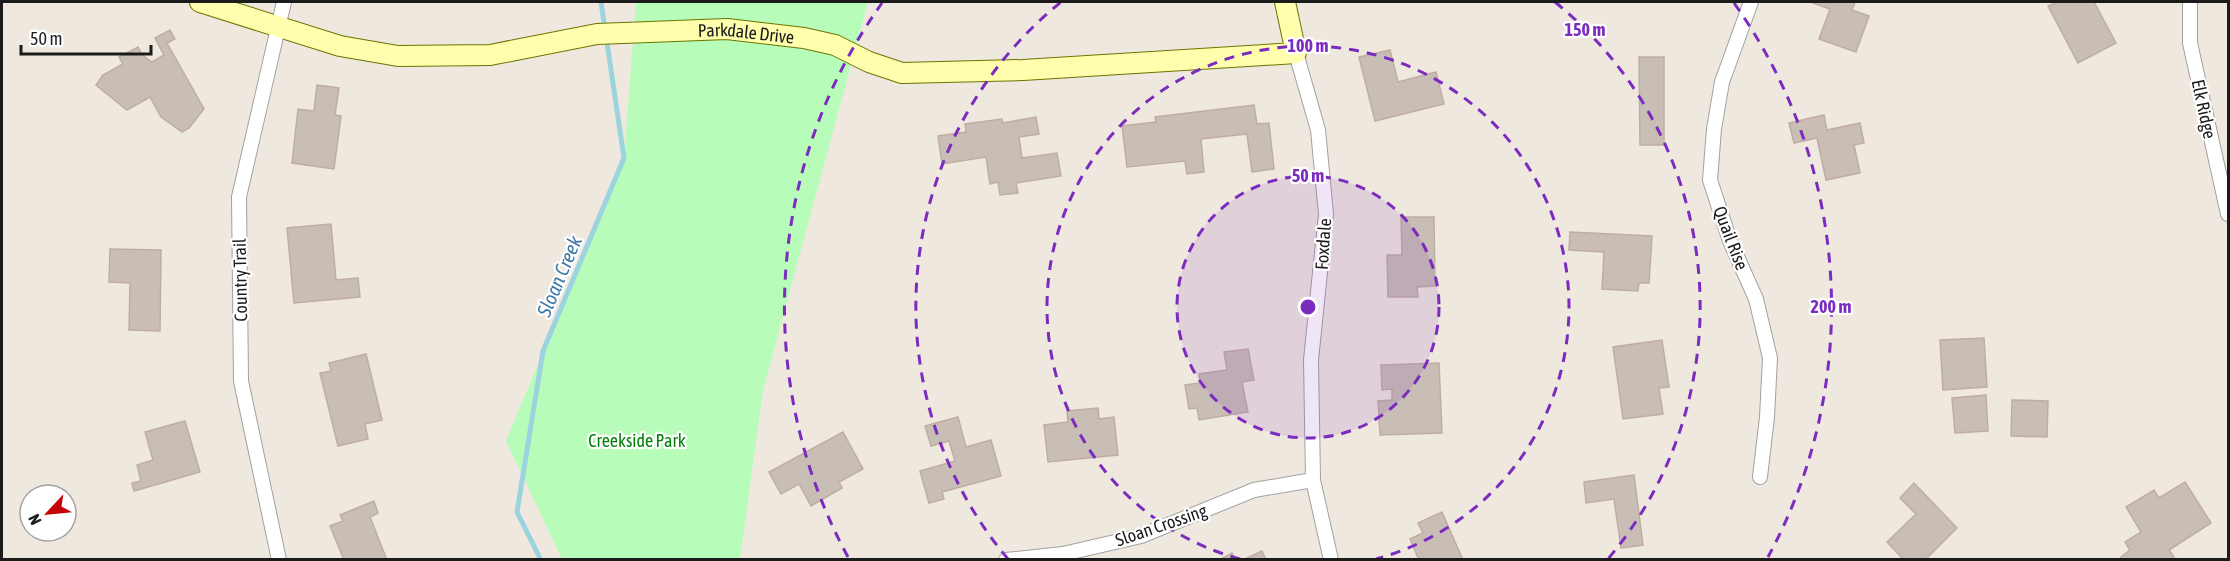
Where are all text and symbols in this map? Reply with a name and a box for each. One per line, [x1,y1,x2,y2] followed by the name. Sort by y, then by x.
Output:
[21,18,152,56] scale bar
[697,18,795,47] street label: Parkdale Drive
[1565,19,1605,40] text: 150 m
[30,28,62,49] text: 50 m
[1288,35,1328,56] text: 100 m
[2187,77,2221,141] street label: Elk Ridge
[1292,165,1324,186] text: 50 m
[1709,203,1753,273] street label: Quail Rise
[1311,217,1335,271] street label: Foxdale
[531,232,586,321] water label: Sloan Creek
[229,238,251,322] street label: Country Trail
[1811,296,1851,317] text: 200 m
[1298,297,1318,317] centre of rings
[588,430,686,451] park label: Creekside Park
[18,483,78,543] north arrow
[1112,499,1210,550] street label: Sloan Crossing
[24,511,45,528] text: N

